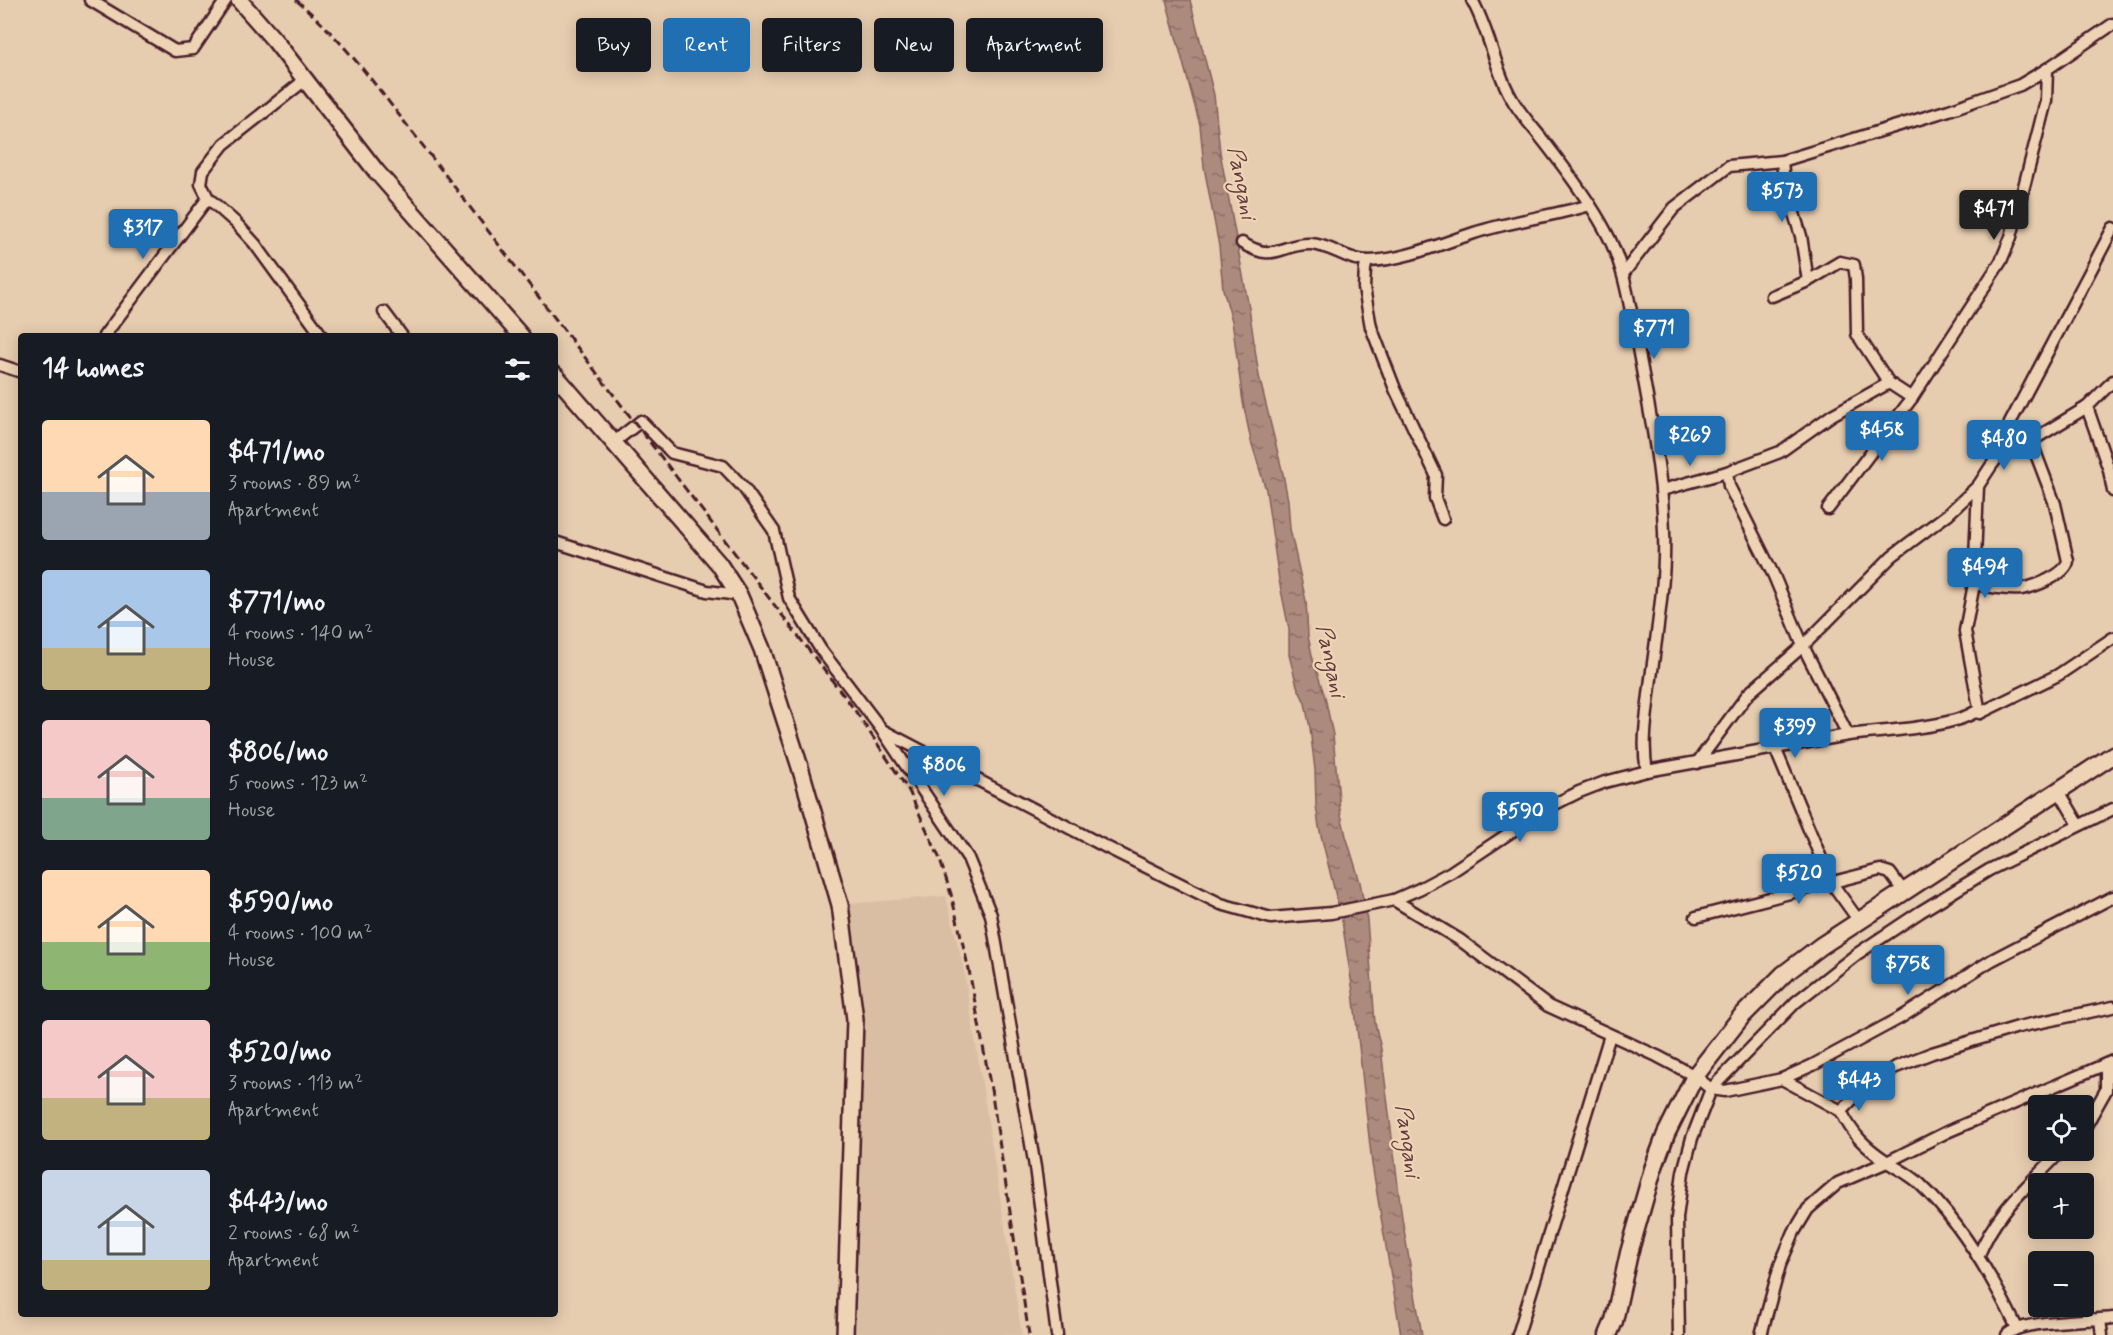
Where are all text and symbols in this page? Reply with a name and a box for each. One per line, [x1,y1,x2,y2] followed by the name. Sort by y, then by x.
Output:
[576,18,651,72] chip: Buy
[663,18,750,72] chip: Rent
[762,18,862,72] chip: Filters
[874,18,954,72] chip: New
[966,18,1103,72] chip: Apartment
[1218,144,1262,225] water label: Pangani
[1746,172,1818,223] pin: $573
[1761,178,1803,205] text: $573
[1958,190,2030,241] pin: $471
[1973,196,2015,223] text: $471
[107,209,179,260] pin: $317
[123,215,163,242] text: $317
[1618,309,1690,360] pin: $771
[1633,315,1675,342] text: $771
[42,352,144,386] text: 14 homes
[501,353,534,386] icon: filters
[1846,411,1918,462] pin: $458
[1654,416,1726,467] pin: $269
[1860,417,1904,444] text: $458
[1968,420,2040,471] pin: $480
[1668,422,1712,449] text: $269
[1981,426,2027,453] text: $480
[228,436,325,470] text: $471/mo
[90,444,162,516] icon: home
[228,470,361,497] text: 3 rooms · 89 m²
[228,497,319,524] text: Apartment
[1949,548,2021,599] pin: $494
[1961,554,2009,581] text: $494
[228,586,325,620] text: $771/mo
[90,594,162,666] icon: home
[228,620,373,647] text: 4 rooms · 140 m²
[1307,622,1352,703] water label: Pangani
[228,647,275,674] text: House
[1759,708,1831,759] pin: $399
[1773,714,1817,741] text: $399
[228,736,328,770] text: $806/mo
[90,744,162,816] icon: home
[908,746,980,797] pin: $806
[922,752,966,779] text: $806
[228,770,368,797] text: 5 rooms · 123 m²
[1484,792,1556,843] pin: $590
[228,797,275,824] text: House
[1496,798,1544,825] text: $590
[1763,854,1835,905] pin: $520
[1776,860,1822,887] text: $520
[228,886,333,920] text: $590/mo
[90,894,162,966] icon: home
[228,920,372,947] text: 4 rooms · 100 m²
[1872,945,1944,996] pin: $758
[228,947,275,974] text: House
[1885,951,1931,978] text: $758
[228,1036,331,1070] text: $520/mo
[90,1044,162,1116] icon: home
[1823,1061,1895,1112] pin: $443
[1837,1067,1881,1094] text: $443
[228,1070,363,1097] text: 3 rooms · 113 m²
[2028,1095,2094,1317] map controls
[2028,1095,2094,1161] button: locate
[228,1097,319,1124] text: Apartment
[1386,1103,1426,1183] water label: Pangani
[2028,1173,2094,1239] button: +
[228,1186,328,1220] text: $443/mo
[90,1194,162,1266] icon: home
[228,1220,359,1247] text: 2 rooms · 68 m²
[228,1247,319,1274] text: Apartment
[2028,1251,2094,1317] button: −

